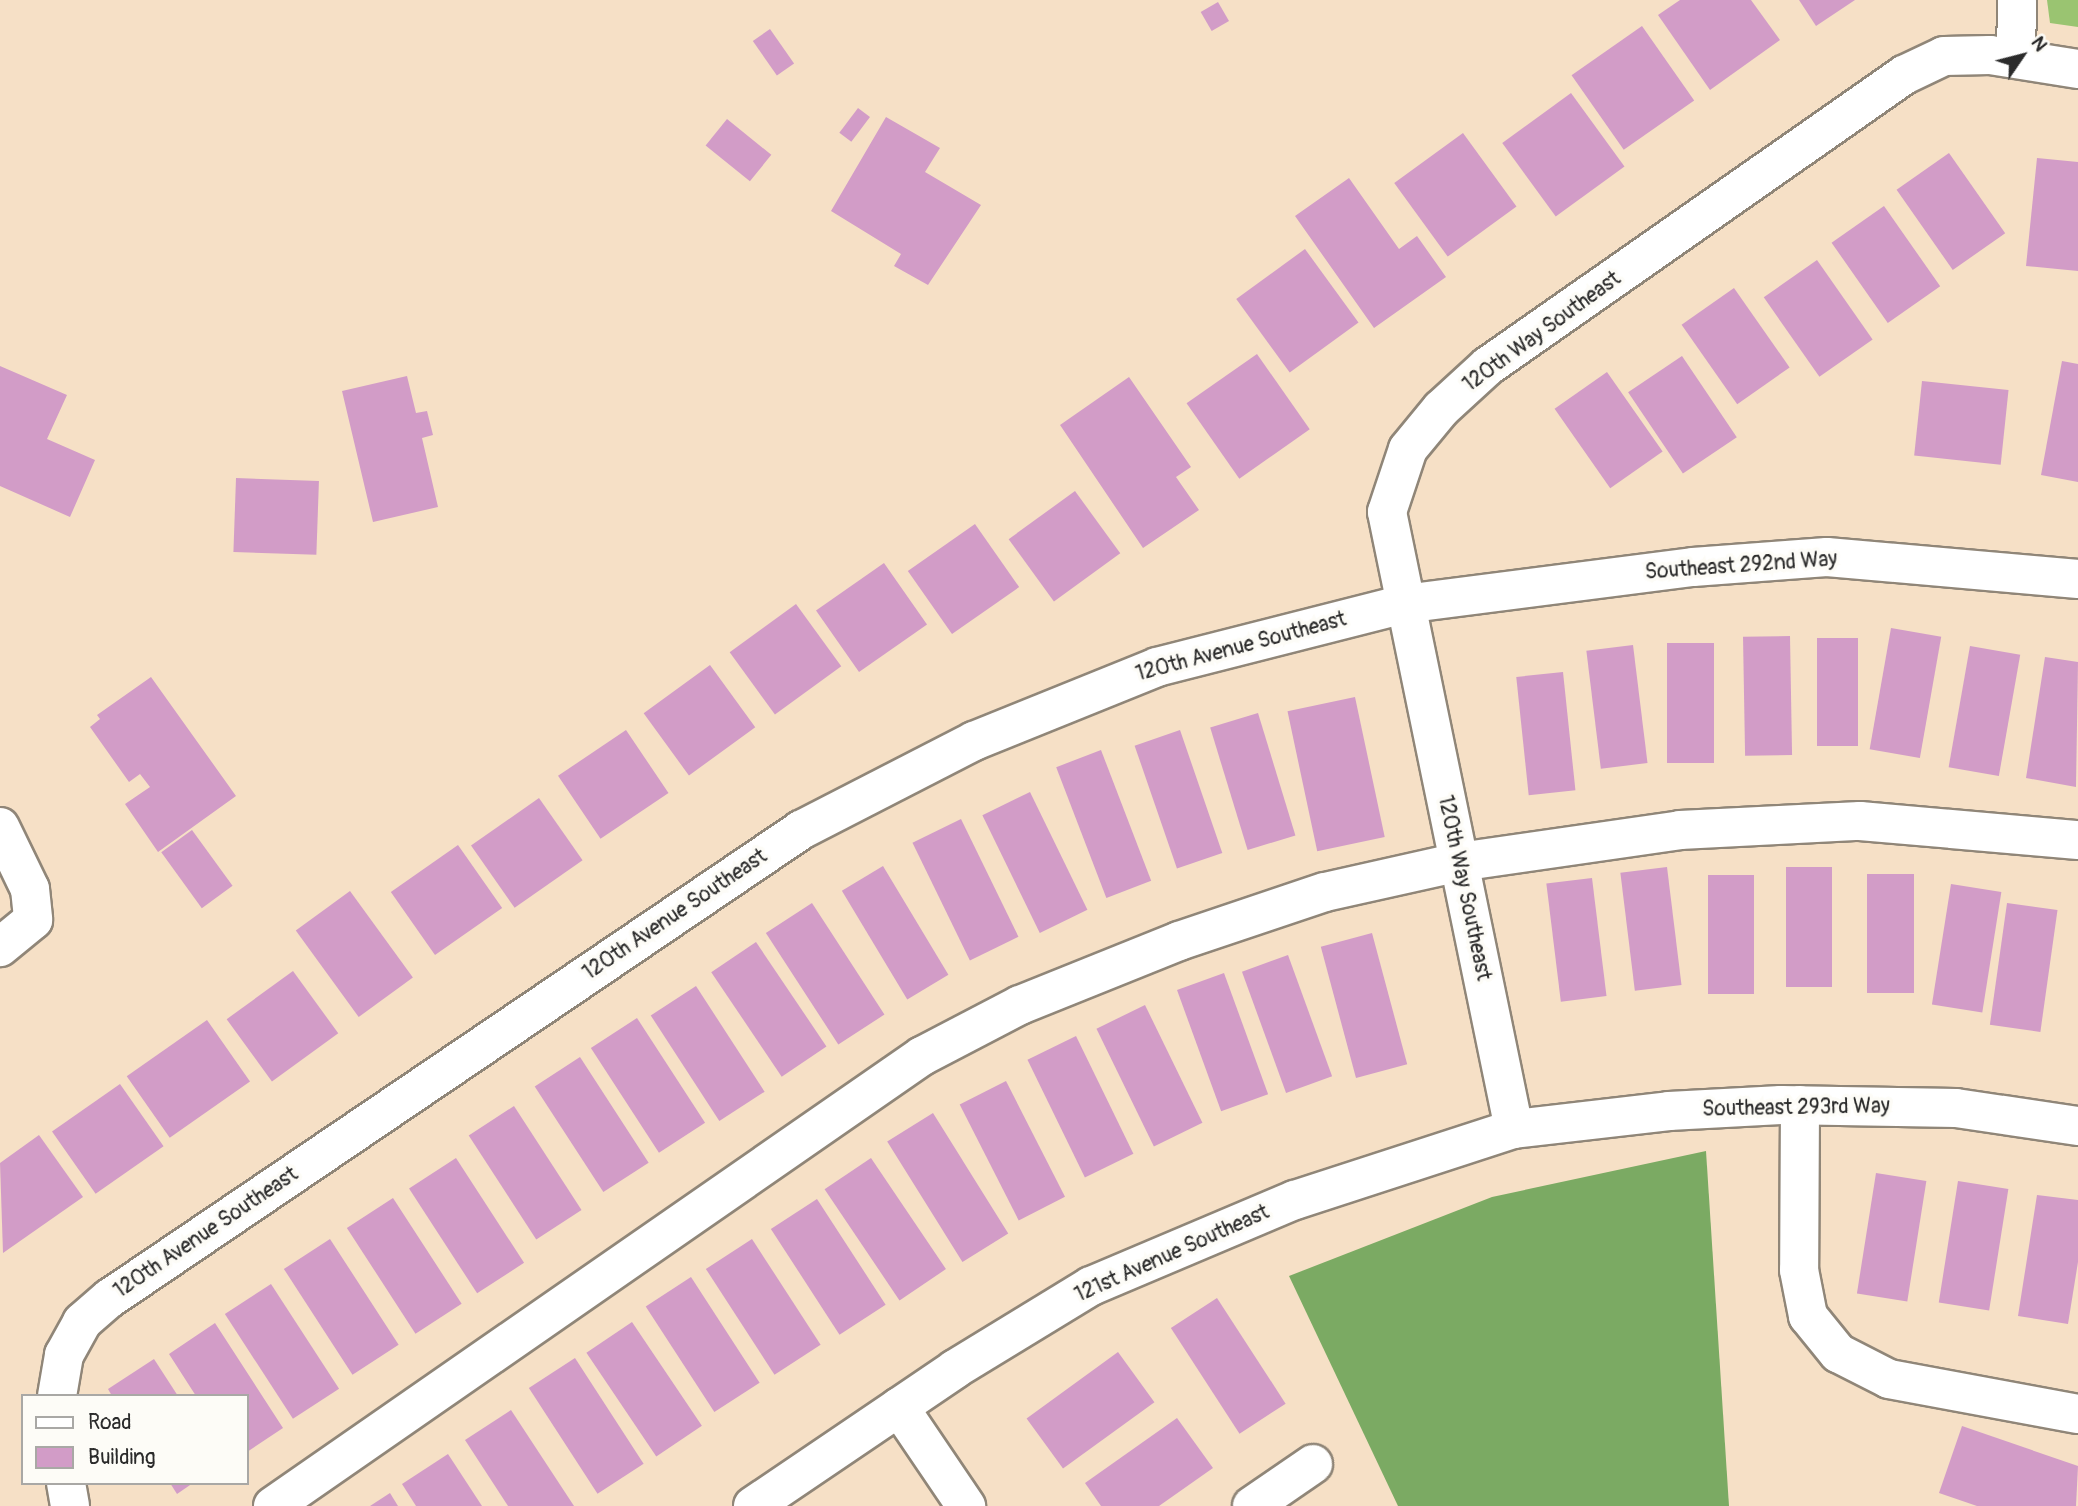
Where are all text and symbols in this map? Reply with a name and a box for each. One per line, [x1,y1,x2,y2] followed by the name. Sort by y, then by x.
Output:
[1987,21,2057,91] north arrow
[2026,32,2053,56] text: N
[1458,266,1626,398] street label: 120th Way Southeast
[1644,547,1838,585] street label: Southeast 292nd Way
[1133,607,1349,687] street label: 120th Avenue Southeast
[1432,793,1496,983] street label: 120th Way Southeast
[578,844,772,986] street label: 120th Avenue Southeast
[1702,1094,1890,1122] street label: Southeast 293rd Way
[109,1162,303,1304] street label: 120th Avenue Southeast
[1071,1200,1273,1308] street label: 121st Avenue Southeast
[21,1394,248,1485] legend
[88,1409,132,1436] text: Road
[88,1444,155,1471] text: Building

